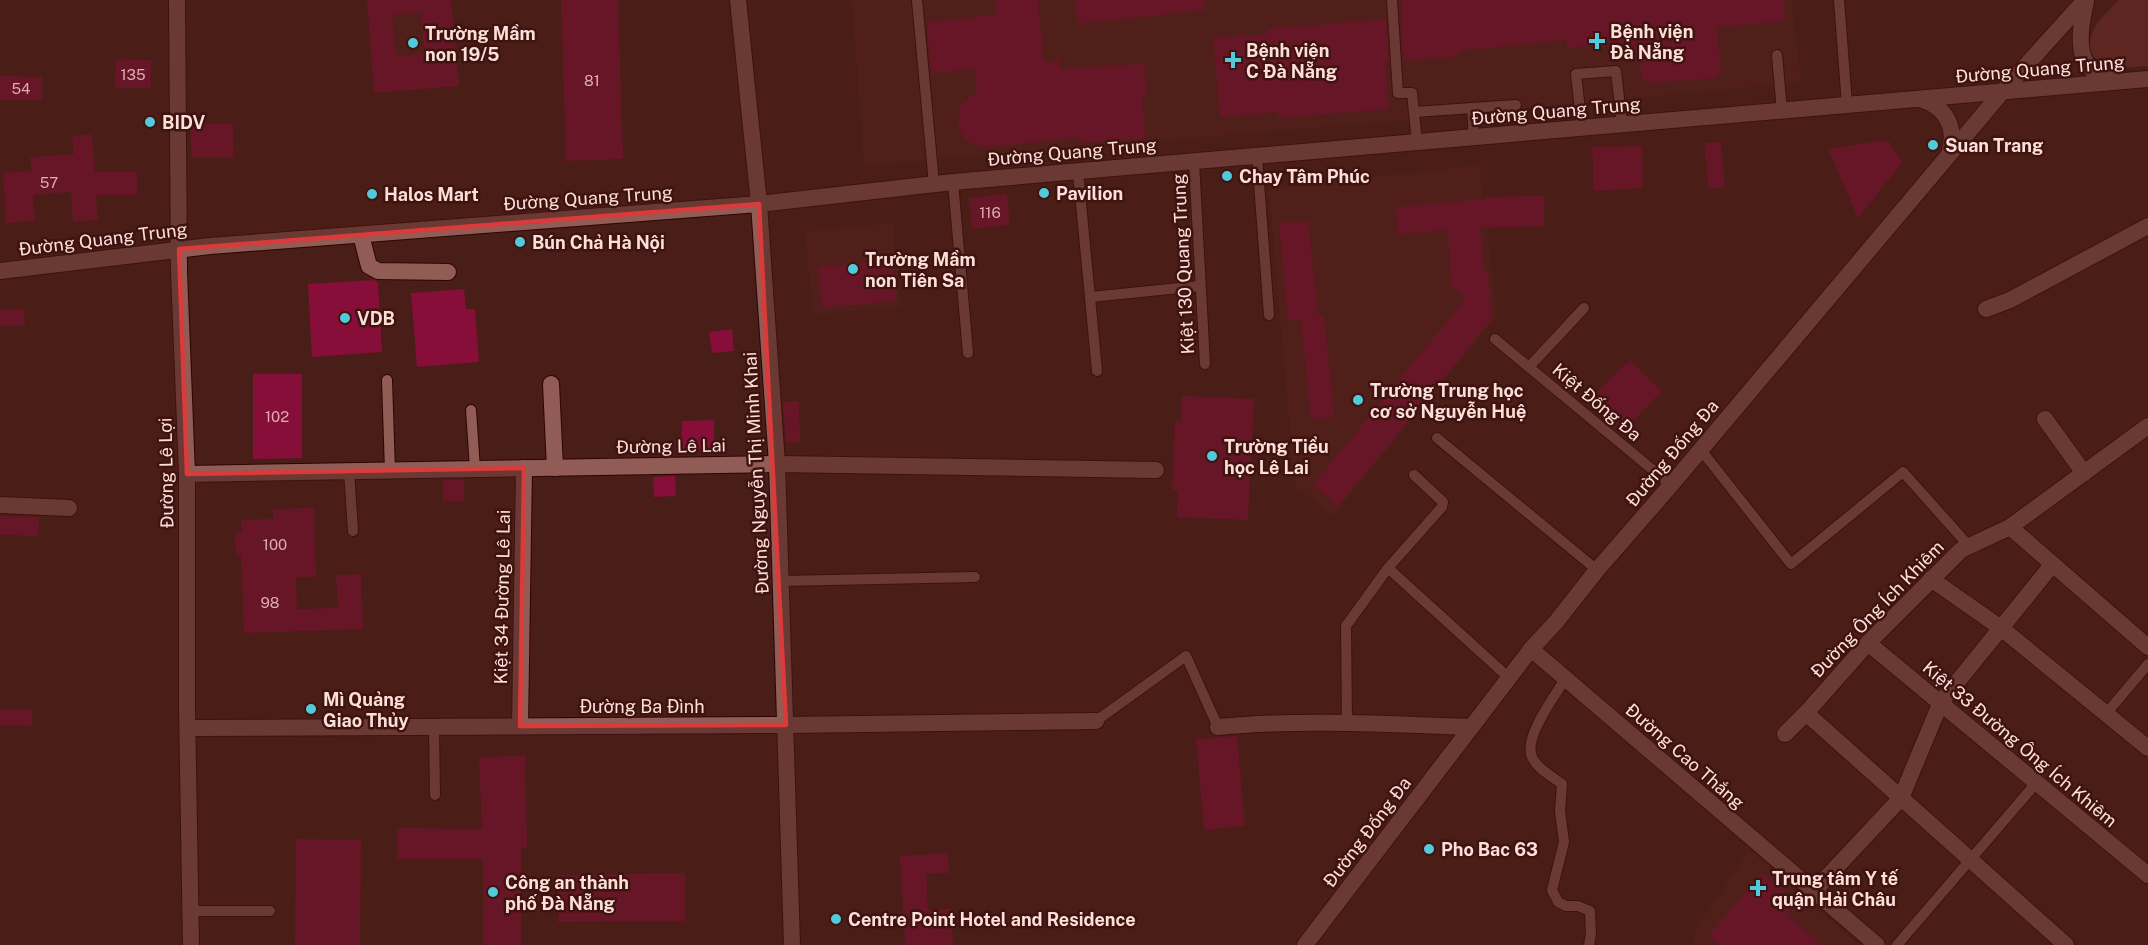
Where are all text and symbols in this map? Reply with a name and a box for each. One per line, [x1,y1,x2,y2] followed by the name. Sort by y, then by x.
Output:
[1610,21,1693,63] place label: Bệnh viện Đà Nẵng
[425,23,536,65] place label: Trường Mầm non 19/5
[1588,32,1606,50] marker: Bệnh viện Đà Nẵng
[406,36,420,50] marker: Trường Mầm non 19/5
[1246,40,1337,82] place label: Bệnh viện C Đà Nẵng
[1224,51,1242,69] marker: Bệnh viện C Đà Nẵng
[1954,51,2126,87] street label: Đường Quang Trung
[120,66,146,83] house number: 135
[584,72,600,89] house number: 81
[11,80,31,97] house number: 54
[1470,93,1642,129] street label: Đường Quang Trung
[162,112,205,133] place label: BIDV
[143,115,157,129] marker: BIDV
[986,134,1158,170] street label: Đường Quang Trung
[1945,135,2043,156] place label: Suan Trang
[1926,138,1940,152] marker: Suan Trang
[1239,166,1370,187] place label: Chay Tâm Phúc
[1220,169,1234,183] marker: Chay Tâm Phúc
[1168,173,1198,355] street label: Kiệt 130 Quang Trung
[40,174,58,191] house number: 57
[502,182,674,214] street label: Đường Quang Trung
[1056,183,1123,204] place label: Pavilion
[384,184,479,205] place label: Halos Mart
[1037,186,1051,200] marker: Pavilion
[365,187,379,201] marker: Halos Mart
[979,204,1001,221] house number: 116
[17,218,189,260] street label: Đường Quang Trung
[532,232,665,253] place label: Bún Chả Hà Nội
[513,235,527,249] marker: Bún Chả Hà Nội
[865,249,976,291] place label: Trường Mầm non Tiên Sa
[846,262,860,276] marker: Trường Mầm non Tiên Sa
[357,308,395,329] place label: VDB
[338,311,352,325] marker: VDB
[739,351,773,595] street label: Đường Nguyễn Thị Minh Khai
[1548,359,1646,445] street label: Kiệt Đống Đa
[1370,380,1526,422] place label: Trường Trung học cơ sở Nguyễn Huệ
[1351,393,1365,407] marker: Trường Trung học cơ sở Nguyễn Huệ
[1621,396,1723,510] street label: Đường Đống Đa
[265,408,289,425] house number: 102
[155,417,177,529] street label: Đường Lê Lợi
[616,435,726,457] street label: Đường Lê Lai
[1224,436,1329,478] place label: Trường Tiểu học Lê Lai
[1205,449,1219,463] marker: Trường Tiểu học Lê Lai
[490,509,514,685] street label: Kiệt 34 Đường Lê Lai
[1805,535,1948,682] street label: Đường Ông Ích Khiêm
[263,536,287,553] house number: 100
[261,594,279,611] house number: 98
[1919,656,2122,831] street label: Kiệt 33 Đường Ông Ích Khiêm
[323,689,409,731] place label: Mì Quảng Giao Thủy
[579,696,705,717] street label: Đường Ba Đình
[1621,699,1749,813] street label: Đường Cao Thắng
[304,702,318,716] marker: Mì Quảng Giao Thủy
[1319,773,1415,891] street label: Đường Đống Đa
[1441,839,1538,860] place label: Pho Bac 63
[1422,842,1436,856] marker: Pho Bac 63
[1772,868,1899,910] place label: Trung tâm Y tế quận Hải Châu
[505,872,629,914] place label: Công an thành phố Đà Nẵng
[1749,879,1767,897] marker: Trung tâm Y tế quận Hải Châu
[486,885,500,899] marker: Công an thành phố Đà Nẵng
[848,909,1136,930] place label: Centre Point Hotel and Residence
[829,912,843,926] marker: Centre Point Hotel and Residence

